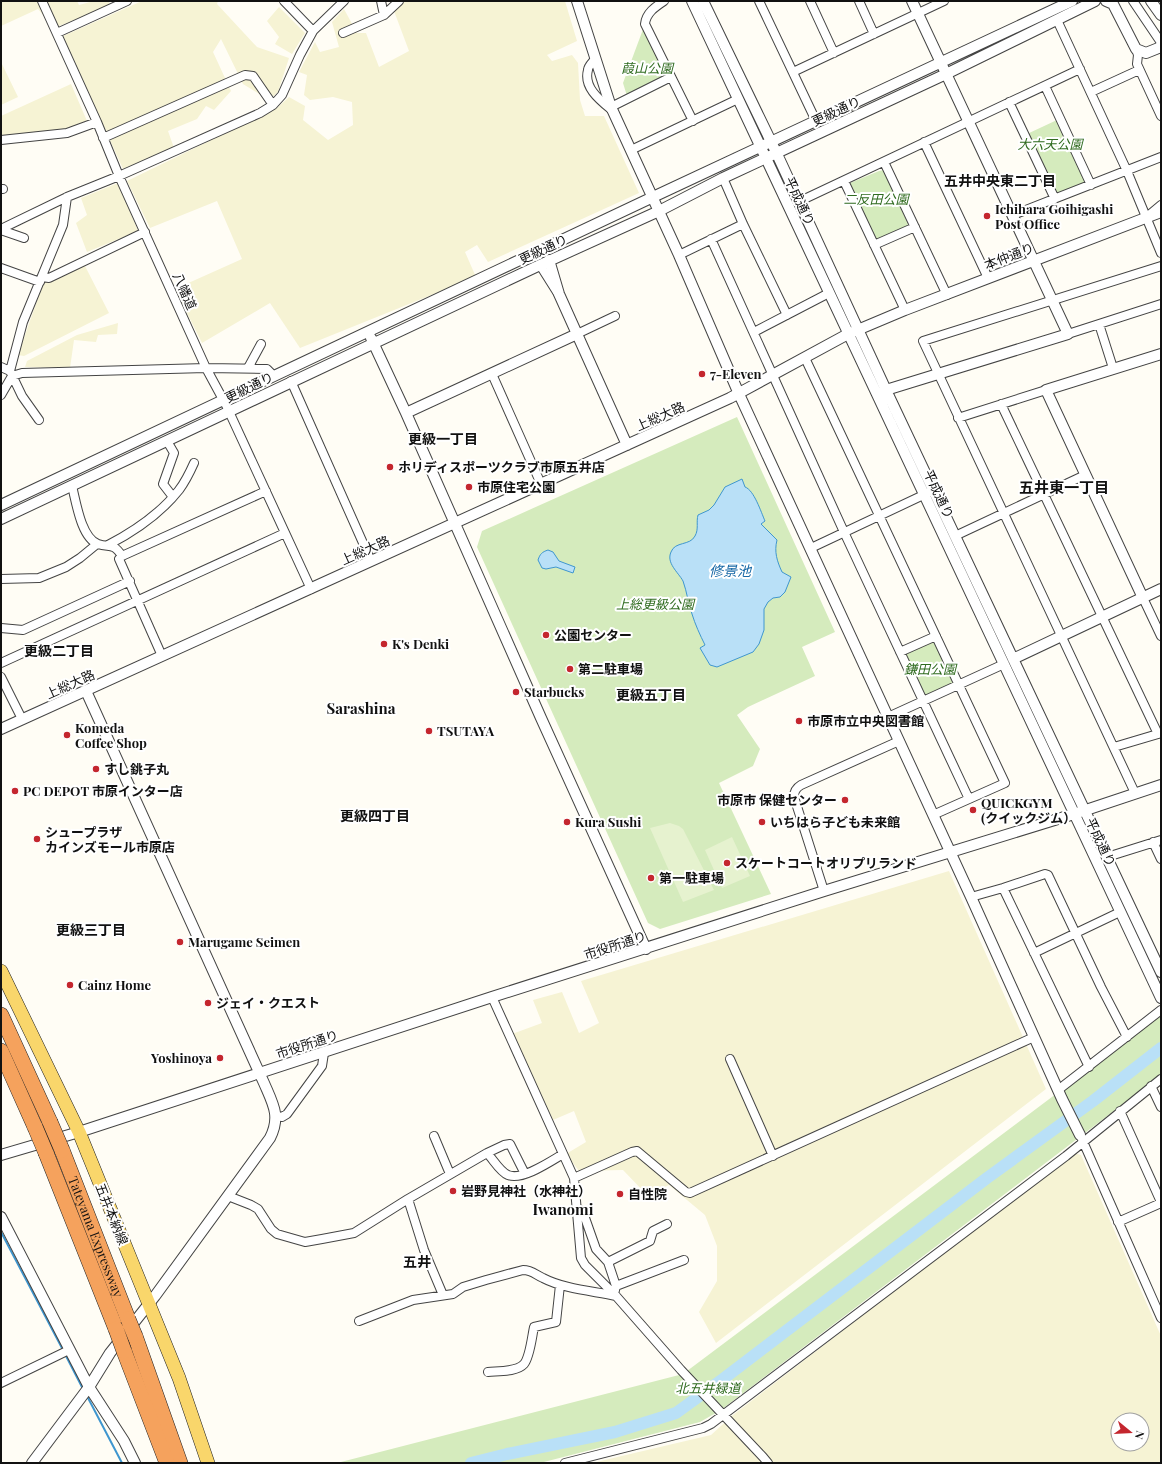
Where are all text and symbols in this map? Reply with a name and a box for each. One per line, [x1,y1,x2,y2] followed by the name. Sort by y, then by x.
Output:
[621,59,675,76] park label: 葭山公園
[809,92,863,129] street label: 更級通り
[1017,135,1084,152] park label: 大六天公園
[944,171,1056,190] district label: 五井中央東二丁目
[782,174,819,228] street label: 平成通り
[843,190,910,207] park label: 二反田公園
[995,200,1113,232] place label: Ichihara Goihigashi Post Office
[982,211,992,221] marker: Ichihara Goihigashi Post Office
[516,230,570,267] street label: 更級通り
[981,238,1036,273] street label: 本仲通り
[170,270,201,312] street label: 八幡道
[710,365,761,382] place label: 7-Eleven
[222,368,276,406] street label: 更級通り
[697,369,707,379] marker: 7-Eleven
[633,397,687,434] street label: 上総大路
[408,429,478,448] district label: 更級一丁目
[398,458,605,475] place label: ホリディスポーツクラブ市原五井店
[385,462,395,472] marker: ホリディスポーツクラブ市原五井店
[921,467,958,521] street label: 平成通り
[1019,477,1109,497] district label: 五井東一丁目
[477,478,555,495] place label: 市原住宅公園
[464,482,474,492] marker: 市原住宅公園
[338,531,392,568] street label: 上総大路
[709,561,753,580] water label: 修景池
[616,595,696,612] park label: 上総更級公園
[554,626,632,643] place label: 公園センター
[541,630,551,640] marker: 公園センター
[392,635,449,652] place label: K's Denki
[379,639,389,649] marker: K's Denki
[24,641,94,660] district label: 更級二丁目
[578,660,643,677] place label: 第二駐車場
[904,660,958,677] park label: 鎌田公園
[565,664,575,674] marker: 第二駐車場
[43,665,97,702] street label: 上総大路
[524,683,584,700] place label: Starbucks
[616,685,686,704] district label: 更級五丁目
[511,687,521,697] marker: Starbucks
[326,698,396,718] district label: Sarashina
[807,712,924,729] place label: 市原市立中央図書館
[794,716,804,726] marker: 市原市立中央図書館
[75,719,147,751] place label: Komeda Coffee Shop
[437,722,494,739] place label: TSUTAYA
[424,726,434,736] marker: TSUTAYA
[62,730,72,740] marker: Komeda Coffee Shop
[104,760,169,777] place label: すし銚子丸
[91,764,101,774] marker: すし銚子丸
[23,782,183,799] place label: PC DEPOT 市原インター店
[10,786,20,796] marker: PC DEPOT 市原インター店
[717,791,837,808] place label: 市原市 保健センター
[981,794,1076,826] place label: QUICKGYM (クイックジム）
[840,795,850,805] marker: 市原市 保健センター
[968,805,978,815] marker: QUICKGYM (クイックジム）
[340,806,410,825] district label: 更級四丁目
[575,813,641,830] place label: Kura Sushi
[770,813,900,830] place label: いちはら子ども未来館
[1083,815,1120,869] street label: 平成通り
[562,817,572,827] marker: Kura Sushi
[757,817,767,827] marker: いちはら子ども未来館
[45,823,175,855] place label: シュープラザ カインズモール市原店
[32,834,42,844] marker: シュープラザ カインズモール市原店
[735,854,917,871] place label: スケートコートオリプリランド
[722,858,732,868] marker: スケートコートオリプリランド
[659,869,724,886] place label: 第一駐車場
[646,873,656,883] marker: 第一駐車場
[56,920,126,939] district label: 更級三丁目
[581,926,648,963] street label: 市役所通り
[188,933,300,950] place label: Marugame Seimen
[175,937,185,947] marker: Marugame Seimen
[78,976,151,993] place label: Cainz Home
[65,980,75,990] marker: Cainz Home
[216,994,320,1011] place label: ジェイ・クエスト
[203,998,213,1008] marker: ジェイ・クエスト
[273,1025,340,1062] street label: 市役所通り
[150,1049,212,1066] place label: Yoshinoya
[215,1053,225,1063] marker: Yoshinoya
[65,1174,128,1300] street label: Tateyama Expressway
[92,1180,133,1247] street label: 五井本納線
[461,1182,591,1199] place label: 岩野見神社（水神社）
[628,1185,667,1202] place label: 自性院
[448,1186,458,1196] marker: 岩野見神社（水神社）
[615,1189,625,1199] marker: 自性院
[533,1199,594,1219] district label: Iwanomi
[403,1252,431,1271] district label: 五井
[675,1379,742,1396] park label: 北五井緑道
[1110,1412,1150,1452] north arrow
[1132,1429,1148,1441] text: N

